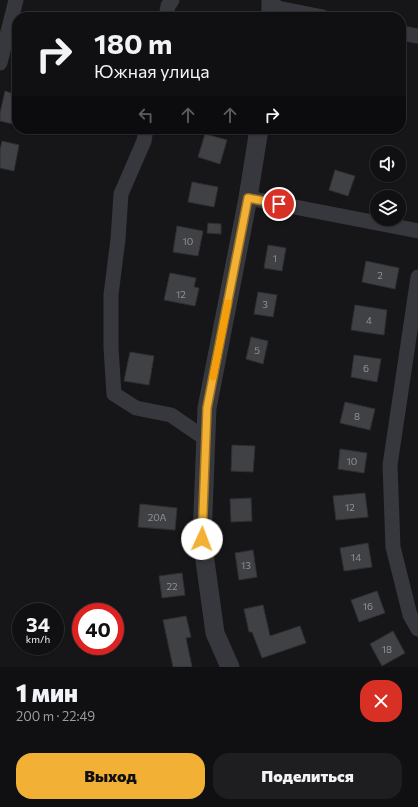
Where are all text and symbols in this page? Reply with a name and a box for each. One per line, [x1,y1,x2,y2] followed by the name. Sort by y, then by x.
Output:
[94,26,172,60] text: 180 m
[28,28,80,80] icon: right
[94,60,210,82] text: Южная улица
[135,104,157,126] icon: left
[177,104,199,126] icon: ahead
[219,104,241,126] icon: ahead
[261,104,283,126] icon: right
[370,146,406,226] map controls
[370,146,406,182] button: sound
[262,187,296,221] pin
[370,190,406,226] button: layers
[268,193,290,215] icon: arrive
[183,235,193,247] house number: 10
[273,252,277,264] house number: 1
[377,269,383,281] house number: 2
[176,288,186,300] house number: 12
[262,298,268,310] house number: 3
[366,314,372,326] house number: 4
[254,344,260,356] house number: 5
[363,362,369,374] house number: 6
[354,410,360,422] house number: 8
[347,455,357,467] house number: 10
[345,501,355,513] house number: 12
[148,511,166,523] house number: 20А
[181,518,223,560] position arrow
[351,551,361,563] house number: 14
[241,559,251,571] house number: 13
[166,580,178,592] house number: 22
[363,600,373,612] house number: 16
[72,603,124,655] speed limit sign: 40
[26,612,50,636] text: 34
[26,633,50,645] text: km/h
[382,643,392,655] house number: 18
[16,678,78,707] text: 1 мин
[360,680,402,722] button: close
[16,708,95,724] text: 200 m · 22:49
[16,753,205,799] button: Выход
[213,753,402,799] button: Поделиться

